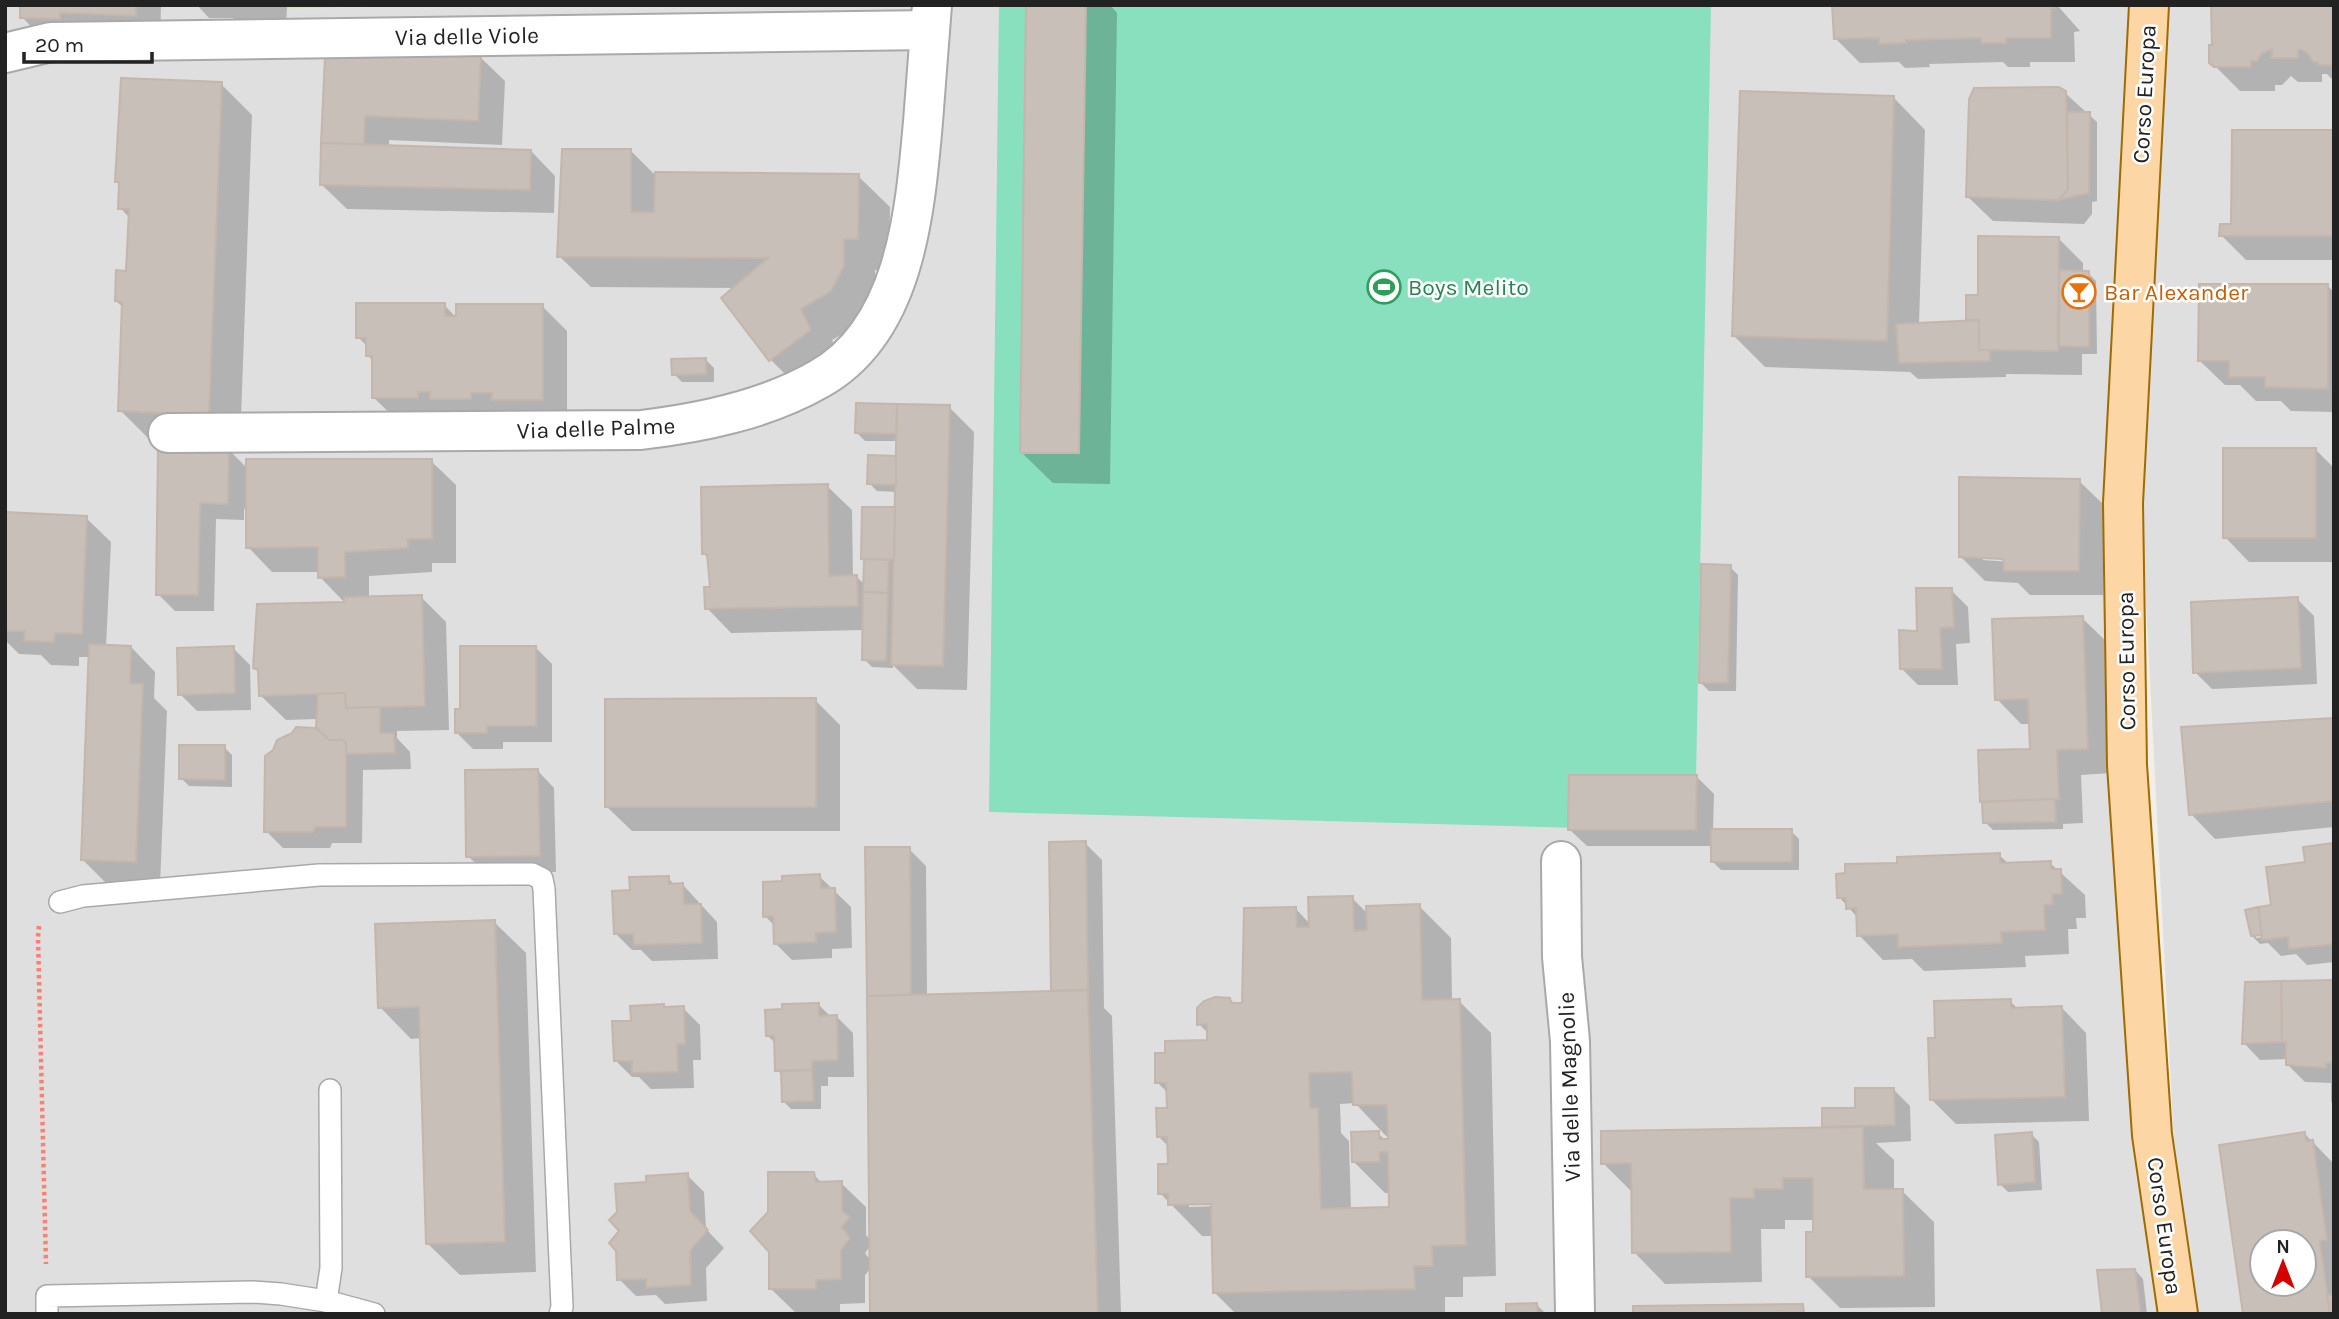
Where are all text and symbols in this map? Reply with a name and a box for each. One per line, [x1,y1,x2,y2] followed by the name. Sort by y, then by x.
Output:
[24,21,152,65] scale bar
[395,22,539,51] street label: Via delle Viole
[2127,24,2162,164] street label: Corso Europa
[35,33,84,57] text: 20 m
[1365,268,1403,306] sports icon: Boys Melito
[2060,273,2098,311] bar icon: Bar Alexander
[1408,274,1529,301] place label: Boys Melito
[2104,279,2249,306] place label: Bar Alexander
[516,412,676,445] street label: Via delle Palme
[2112,591,2141,731] street label: Corso Europa
[1553,991,1586,1182] street label: Via delle Magnolie
[2141,1155,2188,1297] street label: Corso Europa
[2248,1228,2318,1298] north arrow
[2276,1236,2290,1258] text: N

